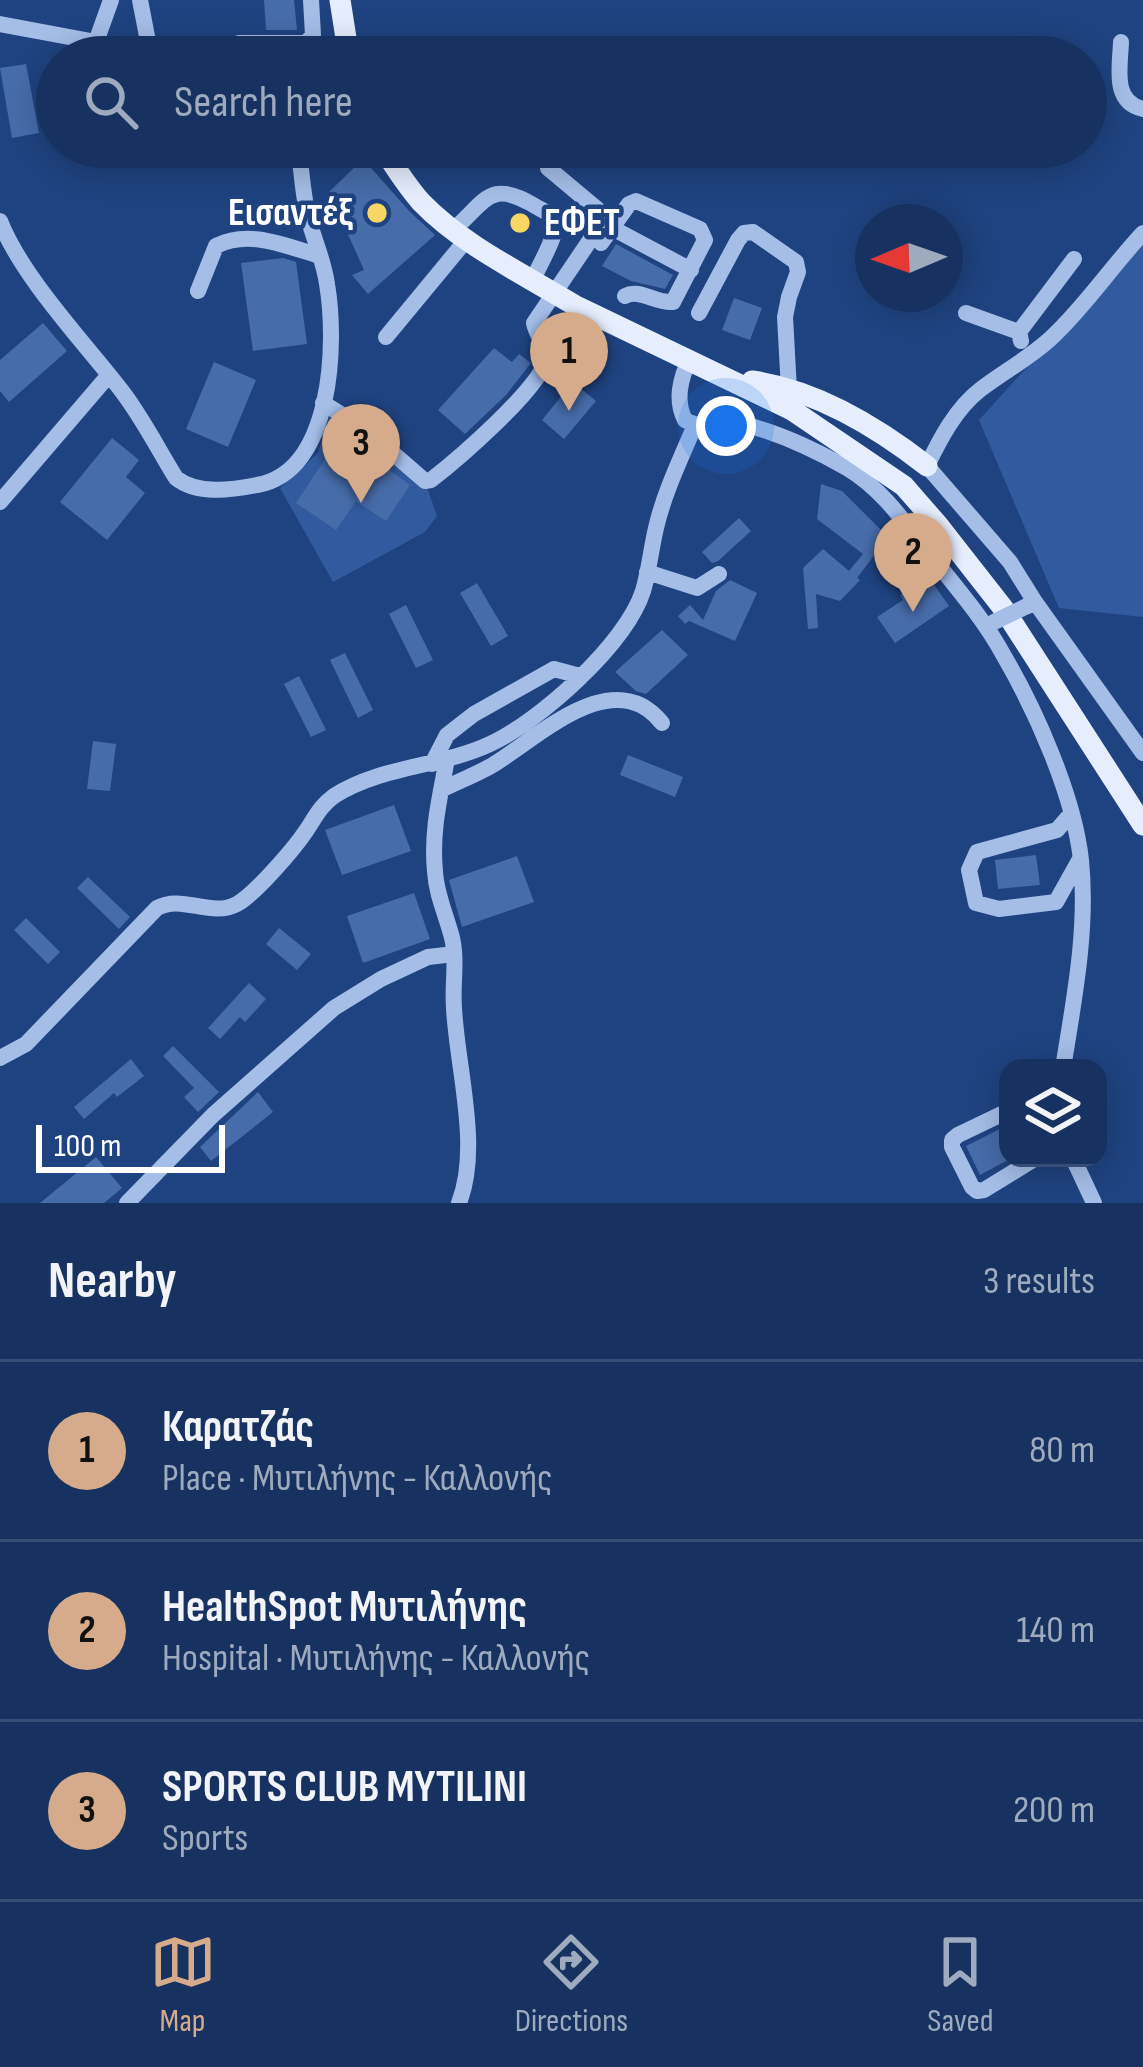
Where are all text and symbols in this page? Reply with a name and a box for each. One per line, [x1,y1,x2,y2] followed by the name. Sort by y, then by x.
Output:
[36,36,1107,168] search box
[78,69,144,135] icon: search
[174,75,353,130] text: Search here
[228,190,353,237] place label: Εισαντέξ
[364,200,390,226] marker: Εισαντέξ
[544,200,620,247] place label: ΕΦΕΤ
[855,204,963,312] north arrow
[507,210,533,236] marker: ΕΦΕΤ
[530,312,608,411] pin: 1
[696,396,756,456] your location
[322,404,400,503] pin: 3
[874,513,952,612] pin: 2
[999,1059,1107,1167] map controls
[999,1059,1107,1167] button: layers
[36,1119,225,1172] scale bar
[54,1126,121,1166] text: 100 m
[48,1251,177,1312] text: Nearby
[983,1258,1095,1305] text: 3 results
[162,1400,314,1455] text: Καρατζάς
[79,1427,95,1474] text: 1
[1029,1427,1095,1474] text: 80 m
[162,1455,552,1502] text: Place · Μυτιλήνης - Καλλονής
[162,1580,527,1635] text: HealthSpot Μυτιλήνης
[78,1607,96,1654] text: 2
[1016,1607,1095,1654] text: 140 m
[162,1635,590,1682] text: Hospital · Μυτιλήνης - Καλλονής
[162,1760,527,1815] text: SPORTS CLUB MYTILINI
[78,1787,96,1834] text: 3
[1013,1787,1095,1834] text: 200 m
[162,1815,248,1862] text: Sports
[150,1929,216,2041] tab: Map
[515,1929,628,2041] tab: Directions
[927,1929,993,2041] tab: Saved

